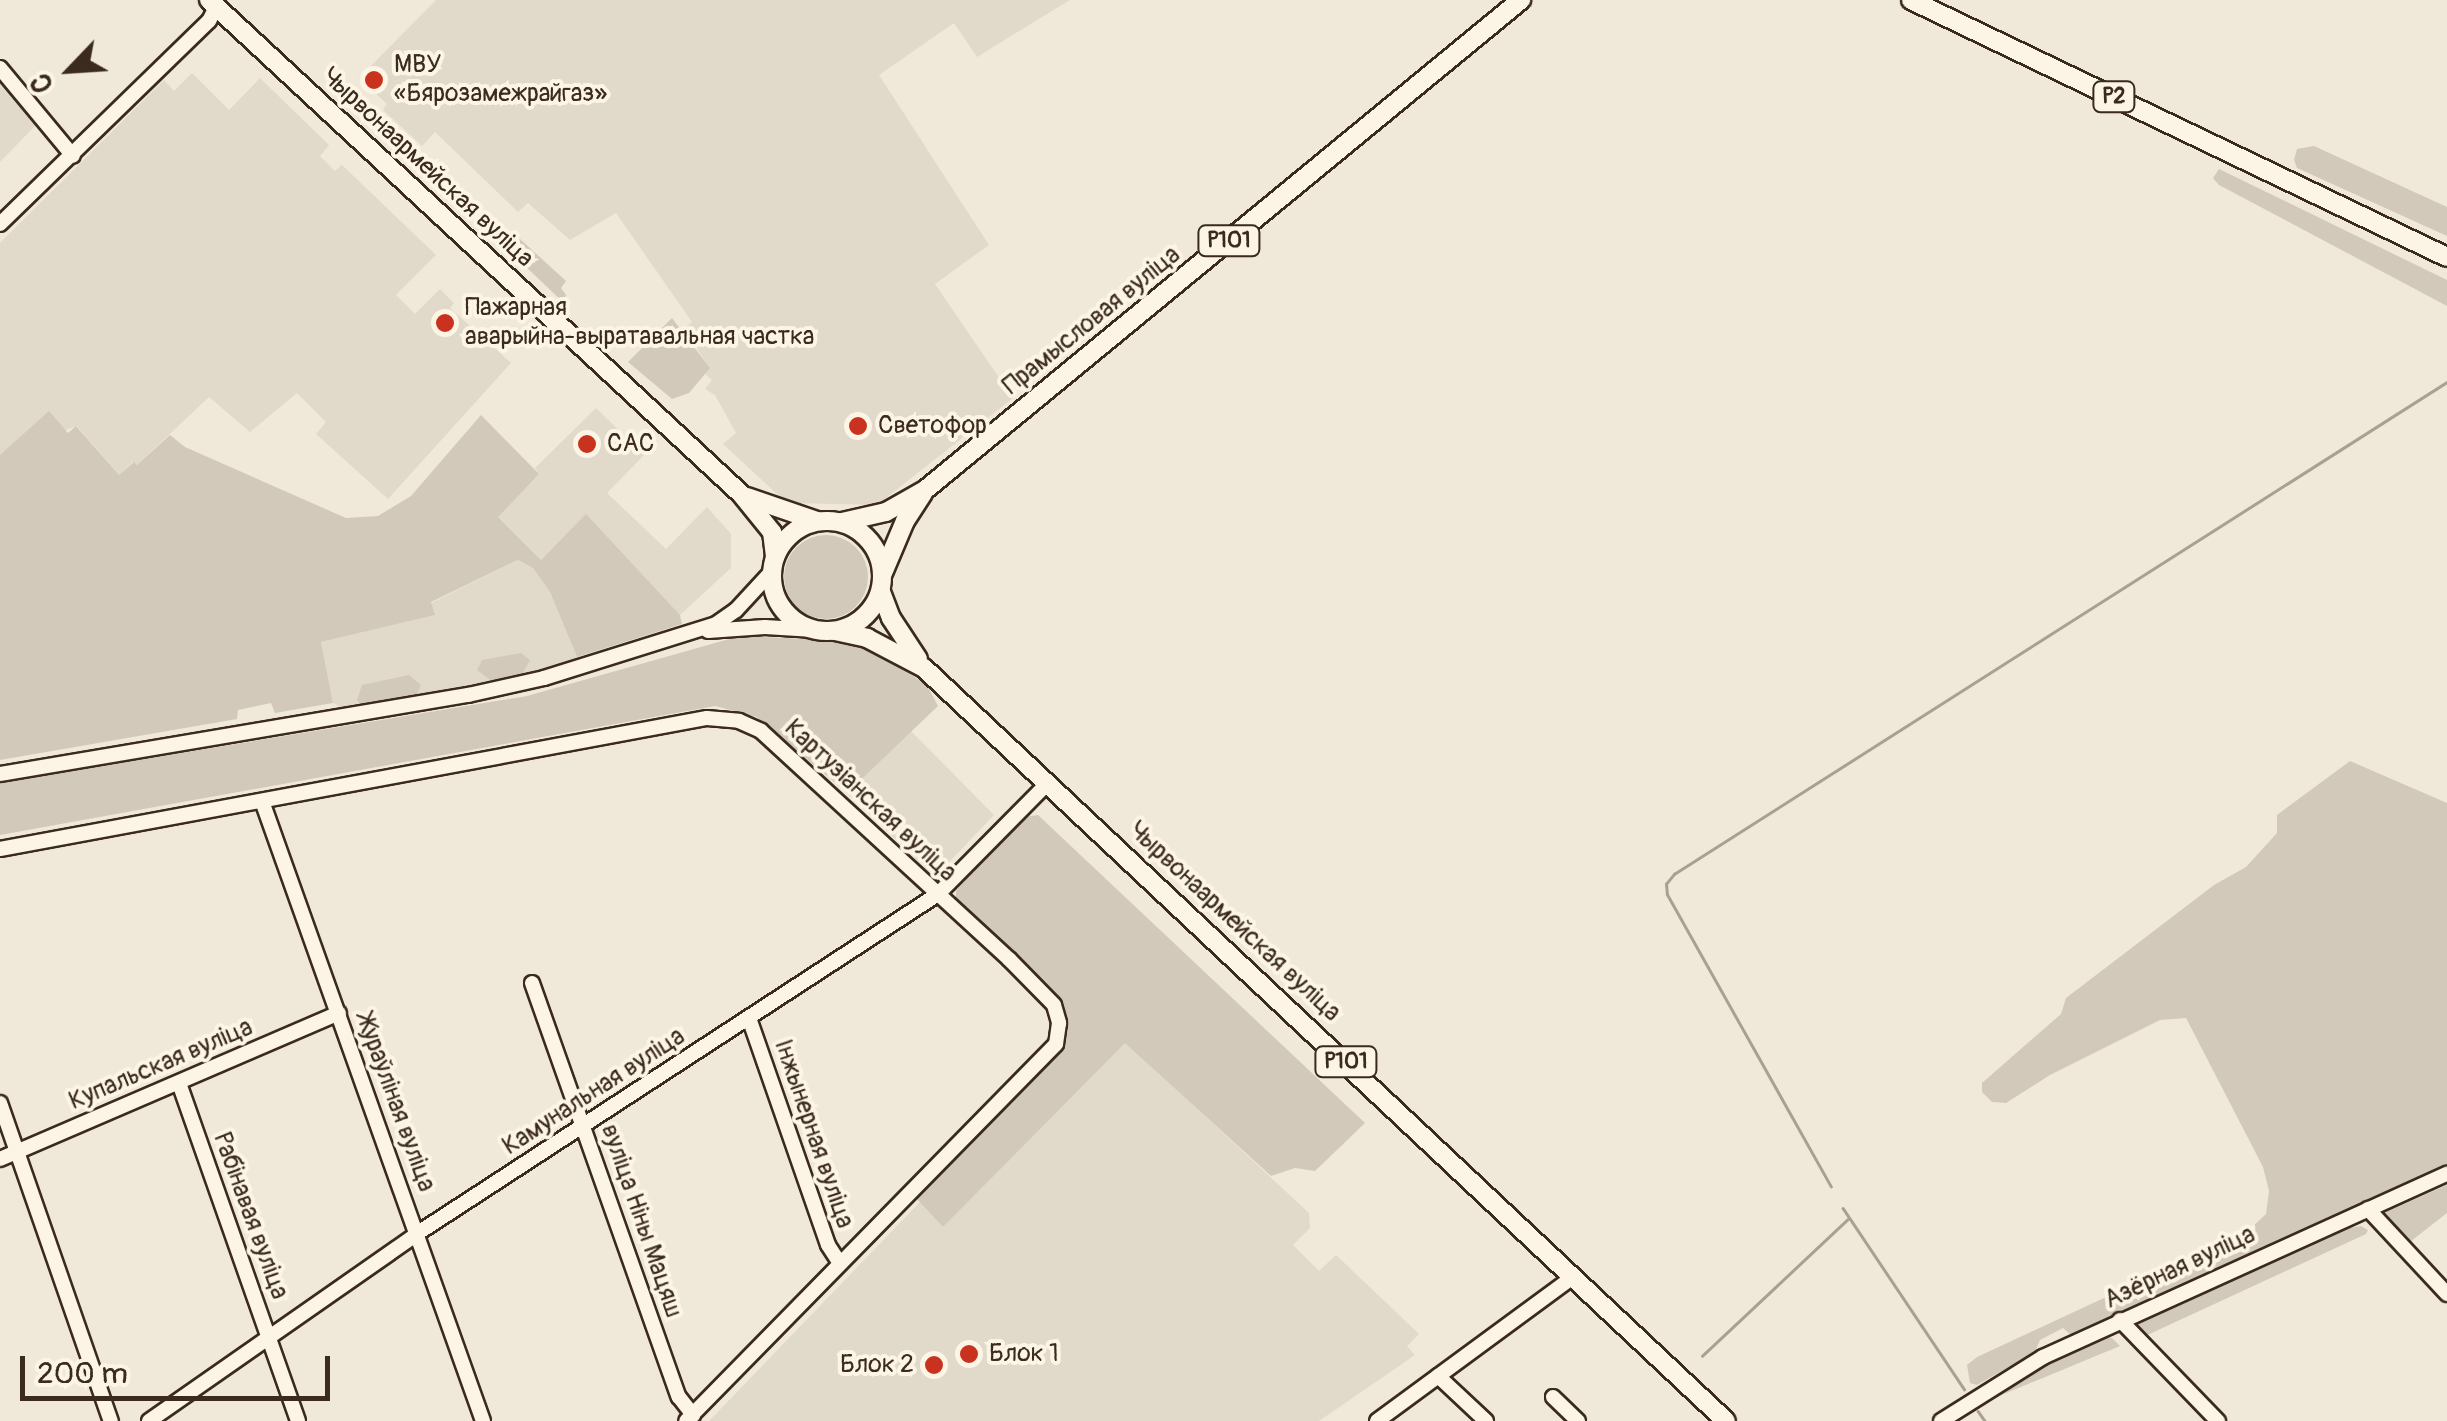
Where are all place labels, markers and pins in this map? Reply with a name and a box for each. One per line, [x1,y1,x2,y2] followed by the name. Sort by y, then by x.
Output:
[394,51,607,110] place label: МВУ «Бярозамежрайгаз»
[363,69,385,91] marker: МВУ «Бярозамежрайгаз»
[465,294,814,353] place label: Пажарная аварыйна-выратавальная частка
[434,312,456,334] marker: Пажарная аварыйна-выратавальная частка
[878,411,987,441] place label: Светофор
[847,415,869,437] marker: Светофор
[607,429,654,459] place label: САС
[576,433,598,455] marker: САС
[989,1339,1059,1369] place label: Блок 1
[958,1343,980,1365] marker: Блок 1
[840,1350,914,1380] place label: Блок 2
[923,1354,945,1376] marker: Блок 2

